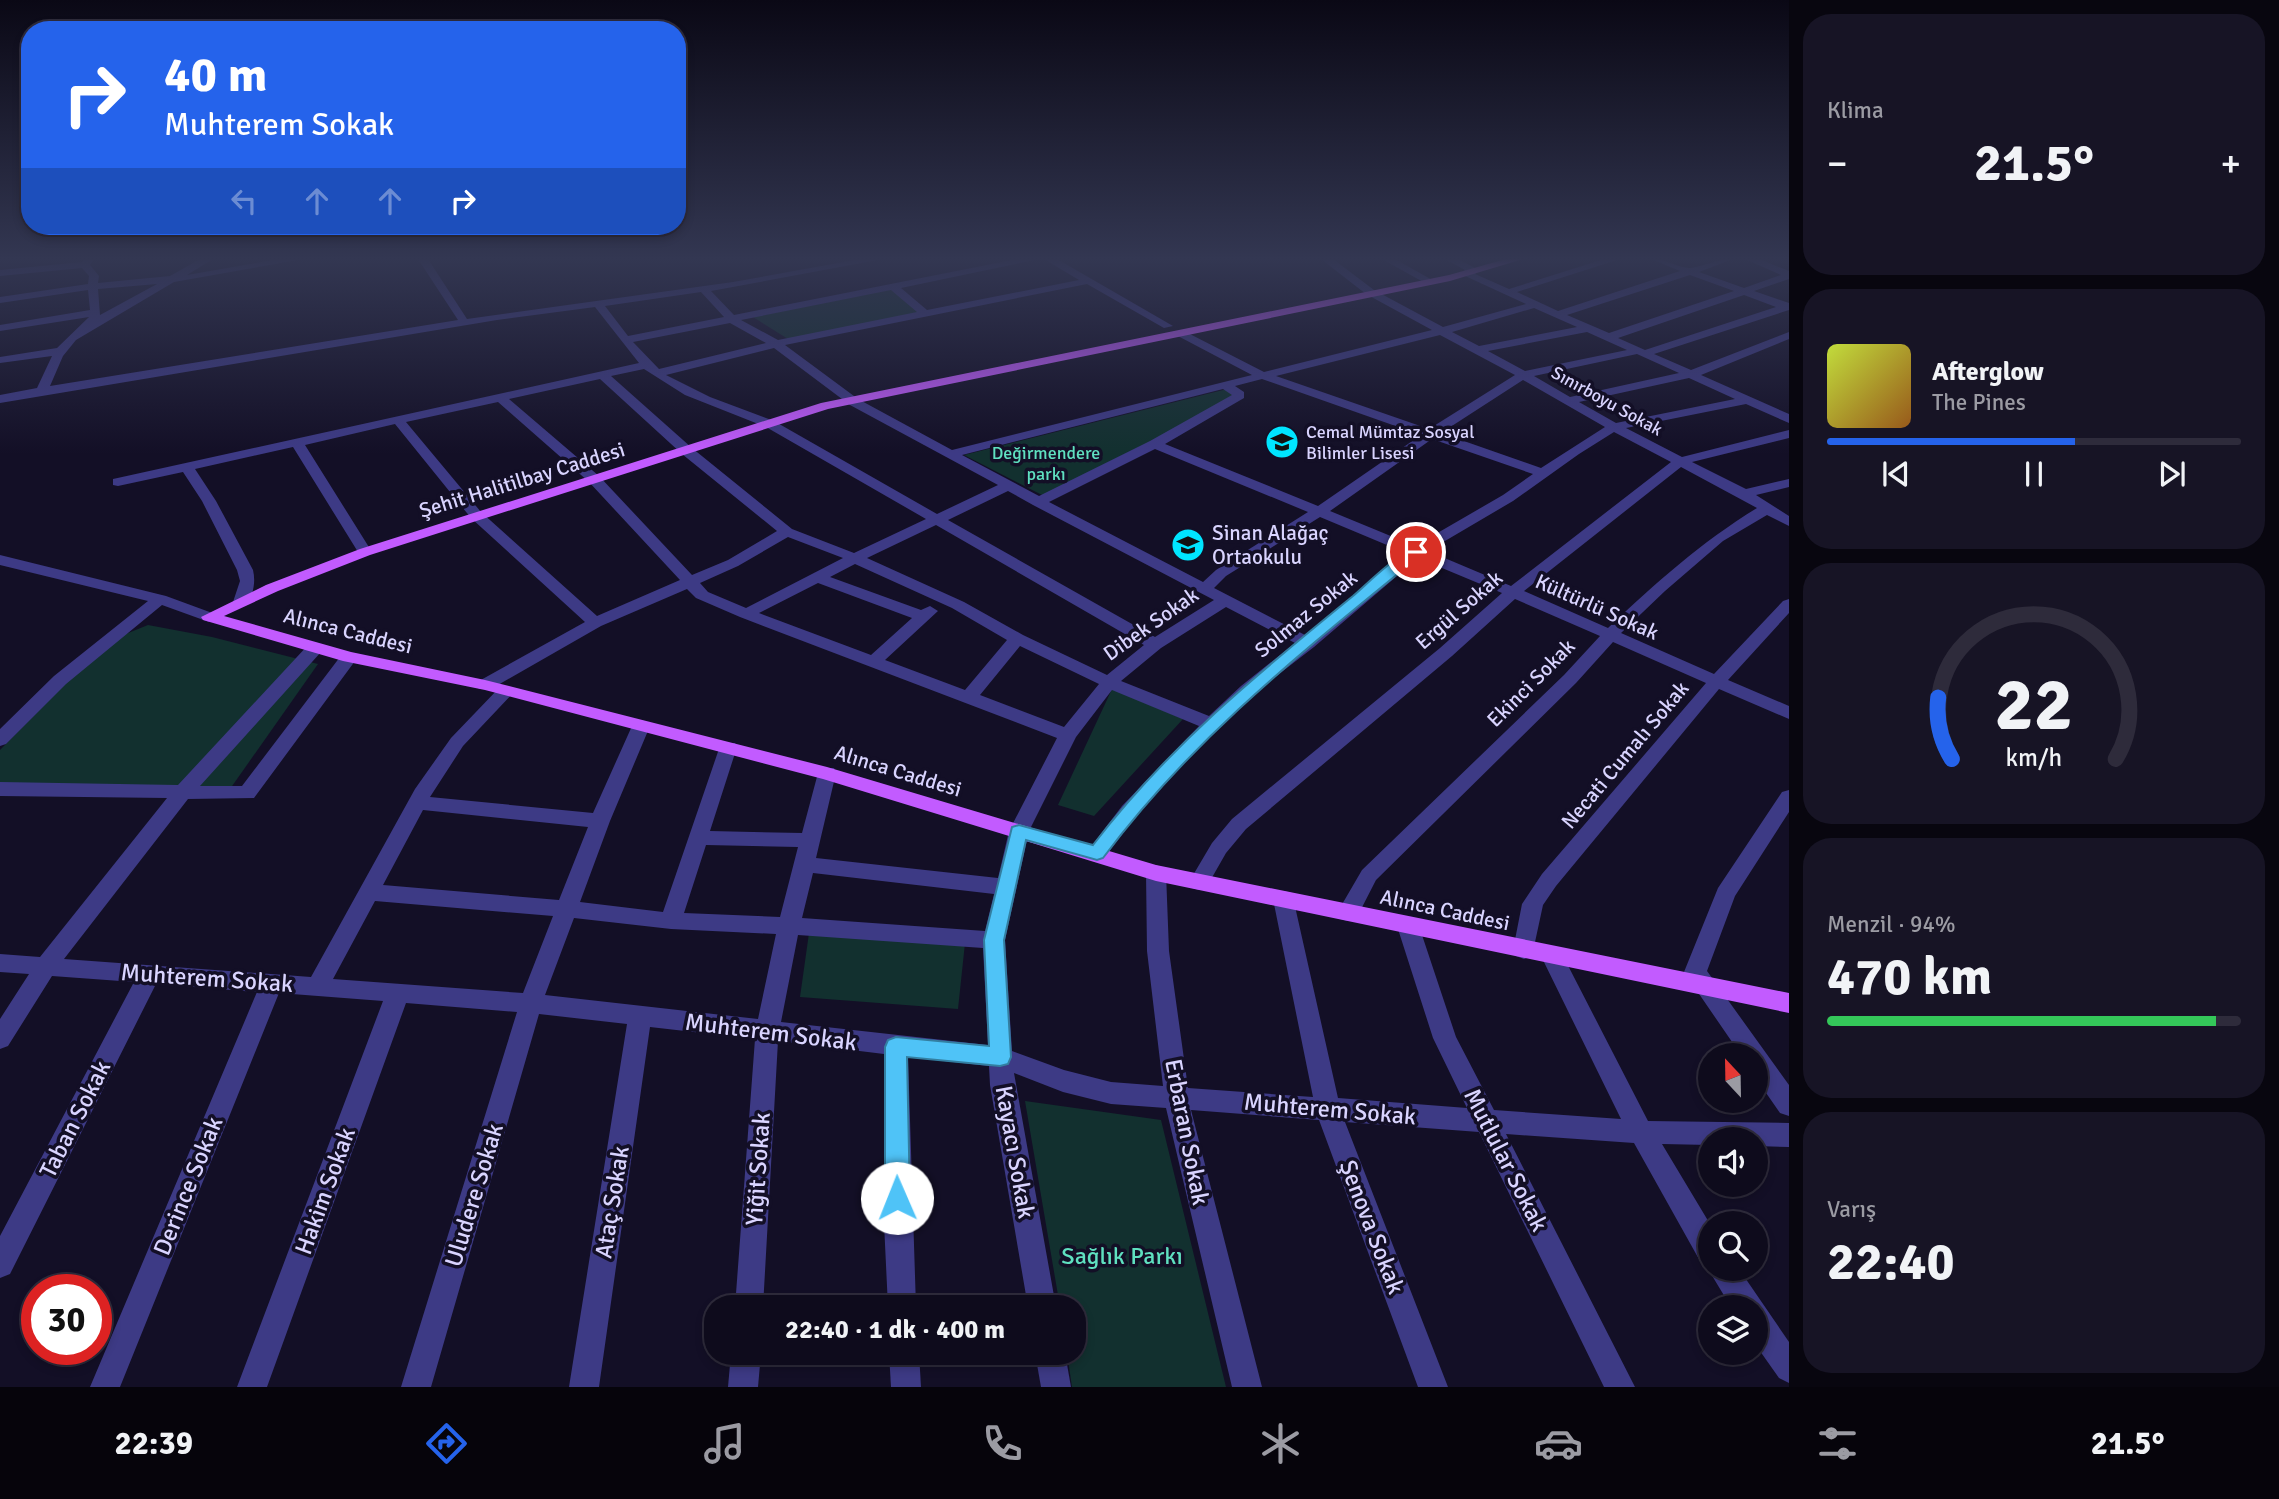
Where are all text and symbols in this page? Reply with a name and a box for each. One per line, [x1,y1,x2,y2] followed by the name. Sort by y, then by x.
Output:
[164,45,267,105] text: 40 m
[49,49,140,140] icon: right
[1827,96,1884,125] text: Klima
[164,105,394,144] text: Muhterem Sokak
[1974,131,2094,195] text: 21.5°
[1827,140,1848,187] text: −
[2220,140,2241,187] text: +
[225,182,263,220] icon: left
[298,182,336,220] icon: ahead
[371,182,409,220] icon: ahead
[444,182,482,220] icon: right
[1932,356,2044,388] text: Afterglow
[1548,361,1666,441] street label: Sınırboyu Sokak
[1932,388,2026,417] text: The Pines
[1306,421,1474,464] place label: Cemal Mümtaz Sosyal Bilimler Lisesi
[1263,423,1301,461] school or university icon: Cemal Mümtaz Sosyal Bilimler Lisesi
[416,436,628,524] street label: Şehit Halitilbay Caddesi
[992,442,1100,485] park label: Değirmendere parkı
[1877,455,1915,493] icon: previous
[2015,455,2053,493] icon: pause
[2153,455,2191,493] icon: next
[1212,520,1329,570] place label: Sinan Alağaç Ortaokulu
[1386,522,1446,582] pin
[1169,526,1207,564] school or university icon: Sinan Alağaç Ortaokulu
[1397,533,1435,571] icon: arrive
[1249,564,1363,663] street label: Solmaz Sokak
[1410,565,1508,655] street label: Ergül Sokak
[1531,568,1663,646] street label: Kültürlü Sokak
[1098,581,1204,666] street label: Dibek Sokak
[281,602,415,660] street label: Alınca Caddesi
[1481,633,1581,733] street label: Ekinci Sokak
[1995,662,2073,751] text: 22
[1556,675,1695,834] street label: Necati Cumalı Sokak
[831,739,965,803] street label: Alınca Caddesi
[2006,742,2062,773] text: km/h
[1378,884,1512,936] street label: Alınca Caddesi
[1827,910,1956,939] text: Menzil · 94%
[1827,945,1992,1009] text: 470 km
[120,957,294,999] street label: Muhterem Sokak
[684,1007,858,1057] street label: Muhterem Sokak
[1698,1043,1768,1113] north arrow
[1698,1043,1768,1365] map controls
[33,1055,117,1183] street label: Taban Sokak
[1158,1056,1216,1208] street label: Erbaran Sokak
[989,1083,1041,1221] street label: Kayacı Sokak
[1457,1084,1555,1236] street label: Mutlular Sokak
[1243,1087,1417,1131] street label: Muhterem Sokak
[739,1111,777,1227] street label: Yiğit Sokak
[147,1112,229,1260] street label: Derince Sokak
[438,1120,510,1270] street label: Uludere Sokak
[288,1123,362,1259] street label: Hakim Sokak
[1698,1127,1768,1197] button: sound
[588,1144,636,1260] street label: Ataç Sokak
[1333,1156,1411,1298] street label: Şenova Sokak
[860,1161,934,1235] position arrow
[1827,1195,1876,1224] text: Varış
[1698,1211,1768,1281] button: search
[1827,1230,1955,1294] text: 22:40
[1061,1241,1183,1271] park label: Sağlık Parkı
[21,1274,112,1365] speed limit sign: 30
[1698,1295,1768,1365] button: layers
[785,1314,1005,1346] text: 22:40 · 1 dk · 400 m
[422,1419,471,1468] icon: directions
[700,1419,749,1468] icon: music
[978,1419,1027,1468] icon: phone
[1256,1419,1305,1468] icon: climate
[1534,1419,1583,1468] icon: car
[1813,1419,1862,1468] icon: filters
[115,1424,193,1463] text: 22:39
[2091,1424,2164,1463] text: 21.5°

